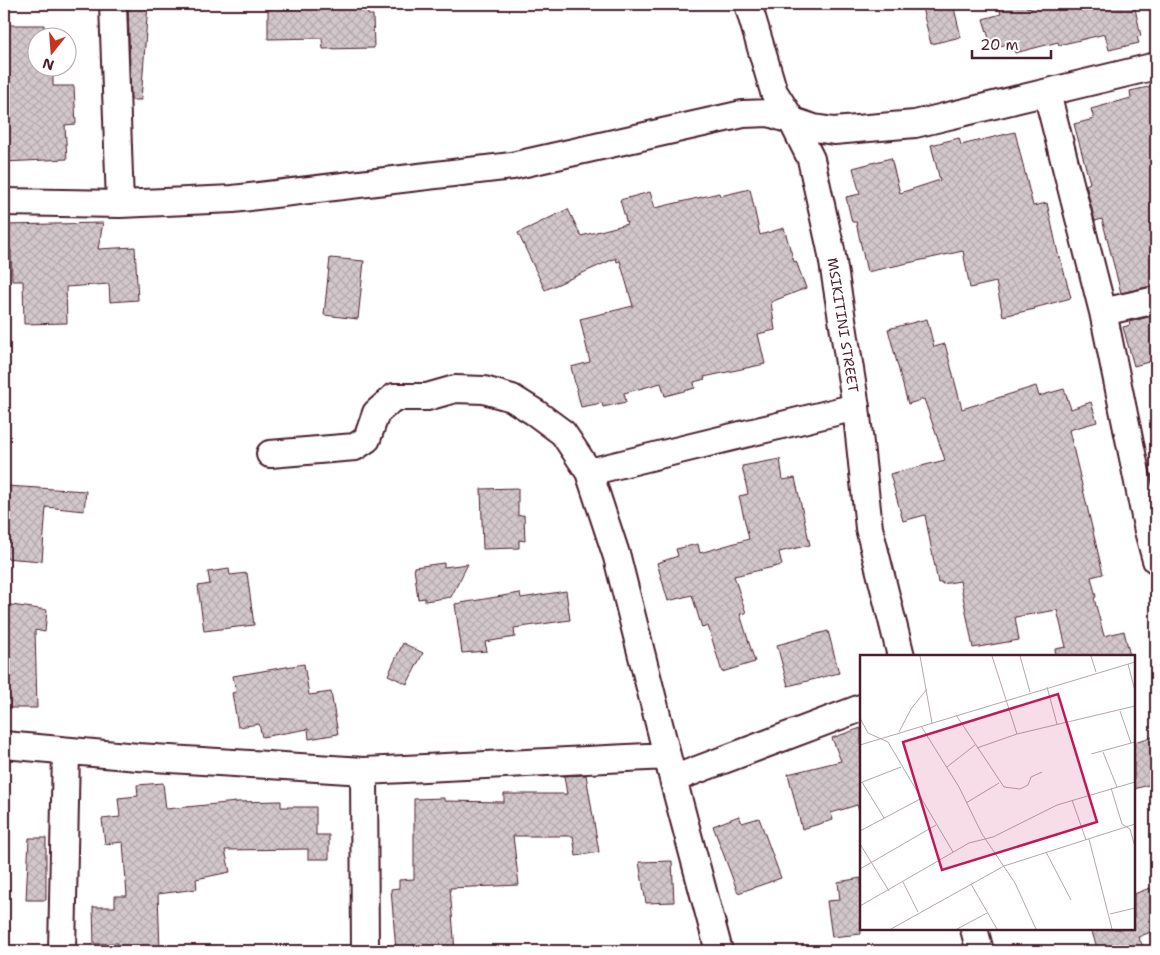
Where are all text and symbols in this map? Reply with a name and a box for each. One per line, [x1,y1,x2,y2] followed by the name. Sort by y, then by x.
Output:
[28,28,78,78] north arrow
[972,28,1051,60] scale bar
[980,35,1019,55] text: 20 m
[40,54,56,75] text: N
[823,256,863,394] street label: MSIKITINI STREET
[860,655,1135,930] inset map

